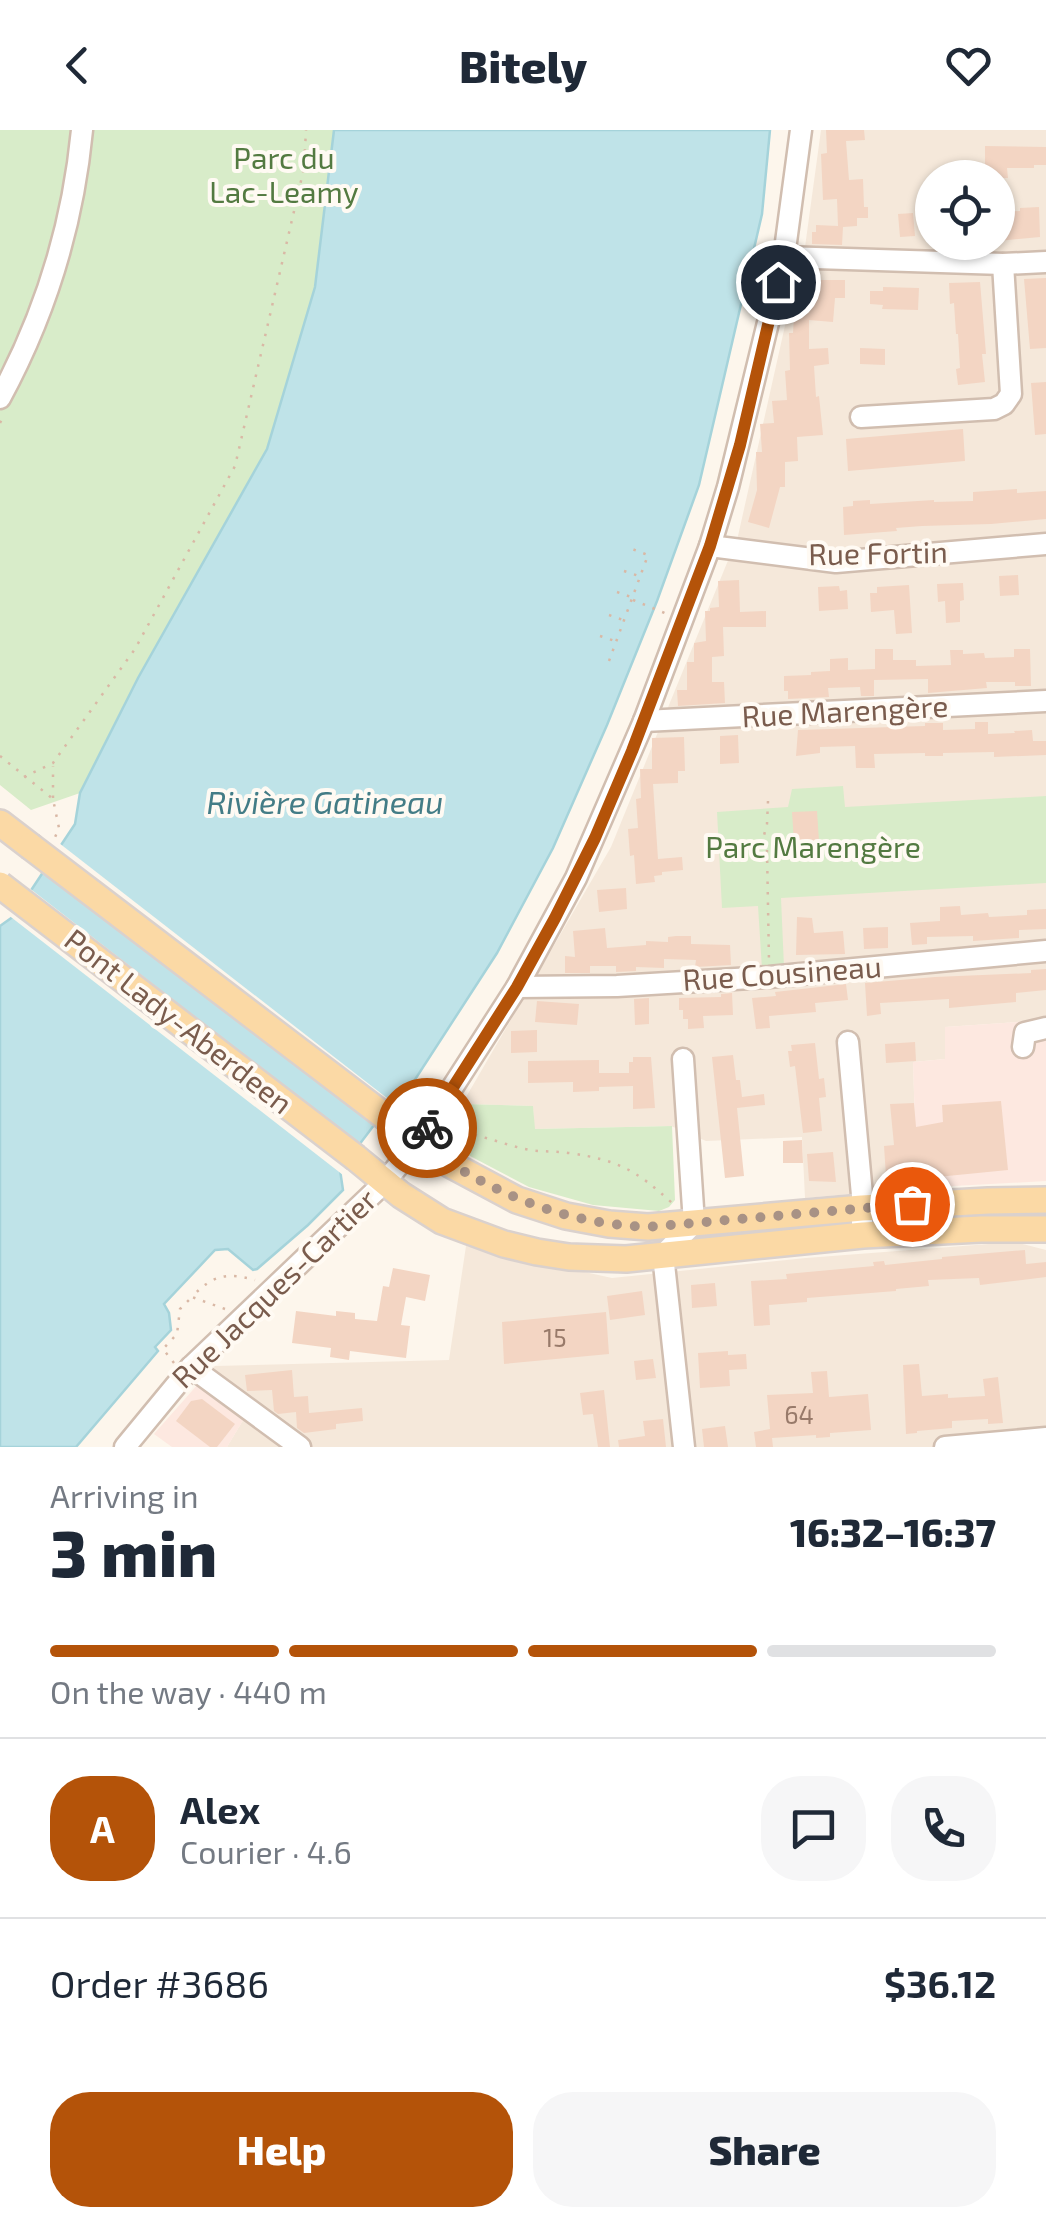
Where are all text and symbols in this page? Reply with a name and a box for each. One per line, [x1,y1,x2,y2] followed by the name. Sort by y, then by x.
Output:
[50,38,105,93] icon: back
[459,38,587,92] text: Bitely
[941,38,996,93] icon: heart
[209,139,359,209] park label: Parc du Lac-Leamy
[915,160,1015,260] map controls
[915,160,1015,260] button: locate
[736,240,821,325] pin
[751,255,806,310] icon: home
[808,533,948,571] street label: Rue Fortin
[741,687,949,733] street label: Rue Marengère
[207,782,443,820] water label: Rivière Gatineau
[705,828,921,864] park label: Parc Marengère
[58,920,300,1120] street label: Pont Lady-Aberdeen
[681,947,883,997] street label: Rue Cousineau
[377,1078,477,1178] courier
[400,1101,455,1156] icon: bike
[870,1162,955,1247] pin
[885,1177,940,1232] icon: bag
[164,1181,383,1394] street label: Rue Jacques-Cartier
[543,1322,567,1352] house number: 15
[784,1399,814,1429] house number: 64
[50,1476,199,1514] text: Arriving in
[790,1509,996,1555] text: 16:32–16:37
[50,1512,217,1590] text: 3 min
[50,1672,327,1710] text: On the way · 440 m
[761,1776,866,1881] button: chat
[891,1776,996,1881] button: phone
[180,1786,260,1832] text: Alex
[90,1805,115,1851] text: A
[180,1832,352,1870] text: Courier · 4.6
[50,1960,269,2006] text: Order #3686
[884,1960,996,2006] text: $36.12
[50,2092,513,2207] button: Help
[533,2092,996,2207] button: Share

